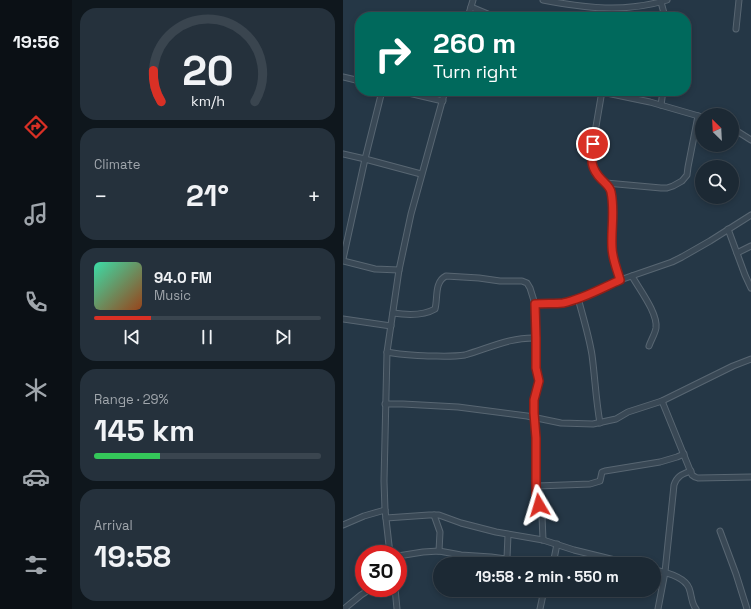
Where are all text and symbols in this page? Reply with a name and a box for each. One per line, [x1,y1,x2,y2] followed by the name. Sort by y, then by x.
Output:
[433,25,516,61] text: 260 m
[367,28,419,80] icon: right
[13,30,59,53] text: 19:56
[182,44,233,97] text: 20
[433,60,517,83] text: Turn right
[190,92,225,110] text: km/h
[695,108,739,152] north arrow
[695,108,739,204] map controls
[22,113,50,141] icon: directions
[576,127,610,161] pin
[582,133,604,155] icon: arrive
[94,156,140,173] text: Climate
[695,160,739,204] button: search
[186,176,229,215] text: 21°
[94,182,108,210] text: −
[307,182,321,210] text: +
[22,200,50,228] icon: music
[154,268,212,287] text: 94.0 FM
[154,287,191,304] text: Music
[22,288,50,316] icon: phone
[121,326,143,348] icon: previous
[196,326,218,348] icon: pause
[272,326,294,348] icon: next
[22,376,50,404] icon: climate
[94,391,169,408] text: Range · 29%
[94,411,195,450] text: 145 km
[22,463,50,491] icon: car
[518,484,560,526] position arrow
[94,517,133,534] text: Arrival
[94,537,171,576] text: 19:58
[355,545,407,597] speed limit sign: 30
[22,551,50,579] icon: filters
[475,567,619,586] text: 19:58 · 2 min · 550 m

